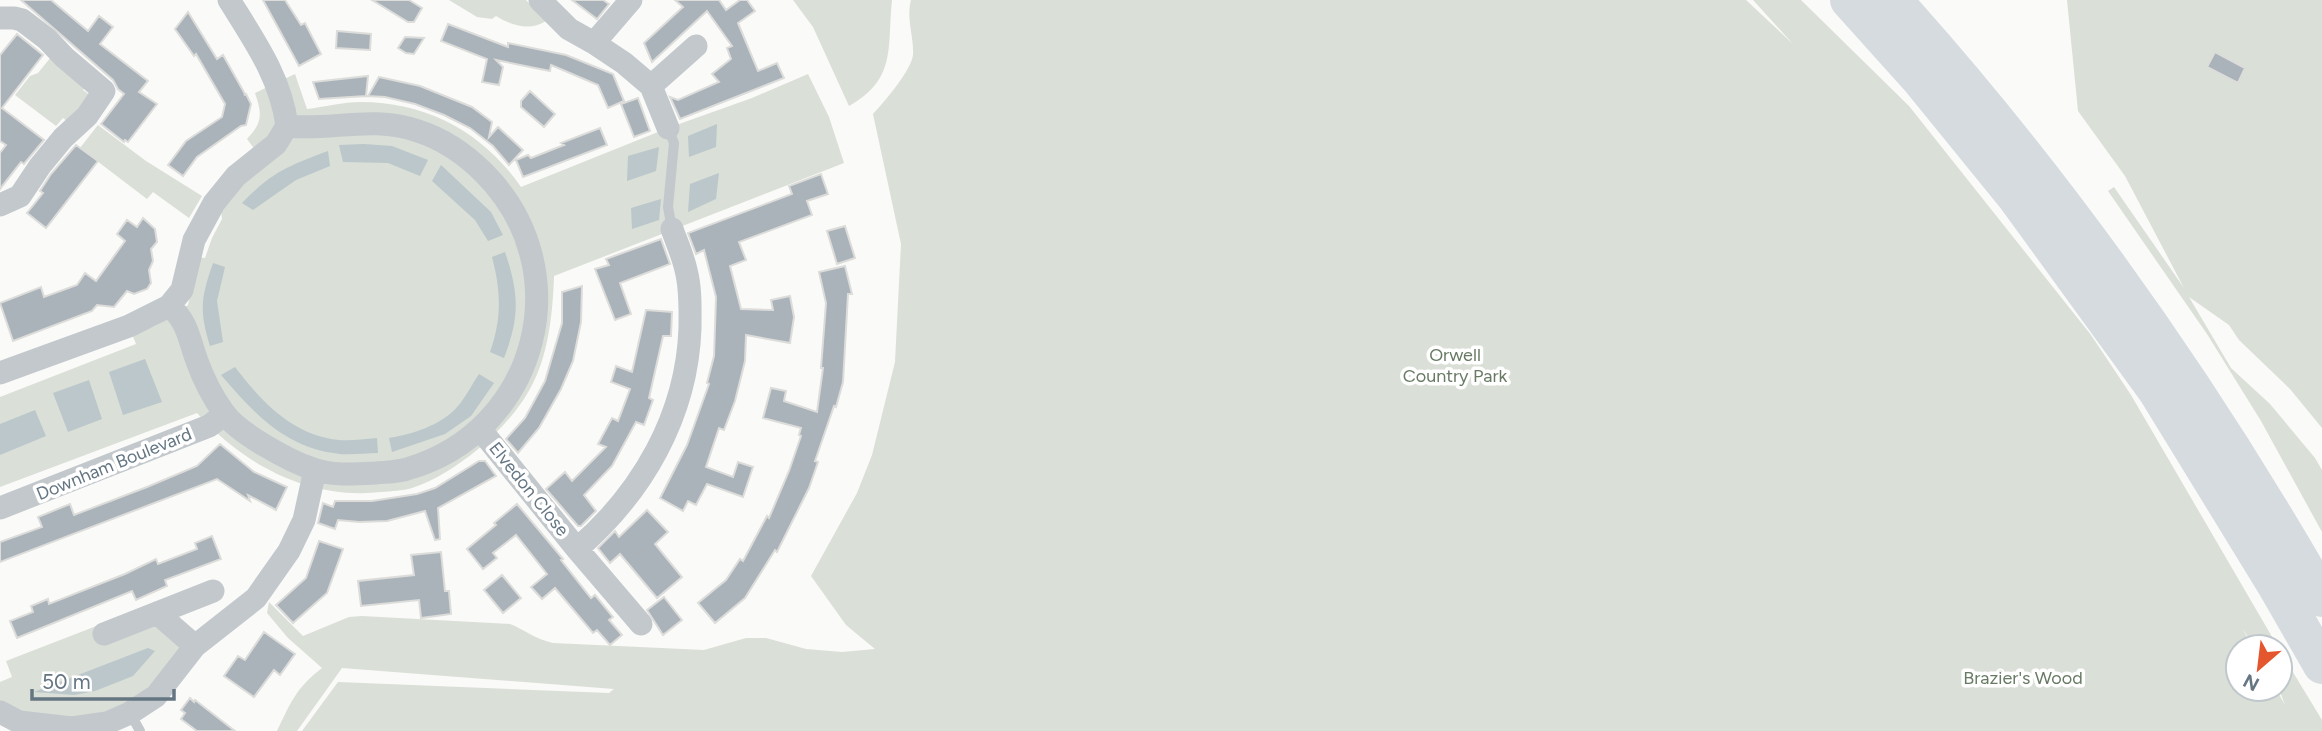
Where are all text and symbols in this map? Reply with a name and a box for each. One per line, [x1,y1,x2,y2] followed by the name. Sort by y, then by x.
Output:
[1403,344,1508,387] park label: Orwell Country Park
[33,423,195,505] street label: Downham Boulevard
[484,438,574,541] street label: Elvedon Close
[2224,633,2294,703] north arrow
[32,658,173,702] scale bar
[1963,667,2083,689] park label: Brazier's Wood
[42,669,91,694] text: 50 m
[2239,669,2263,696] text: N

